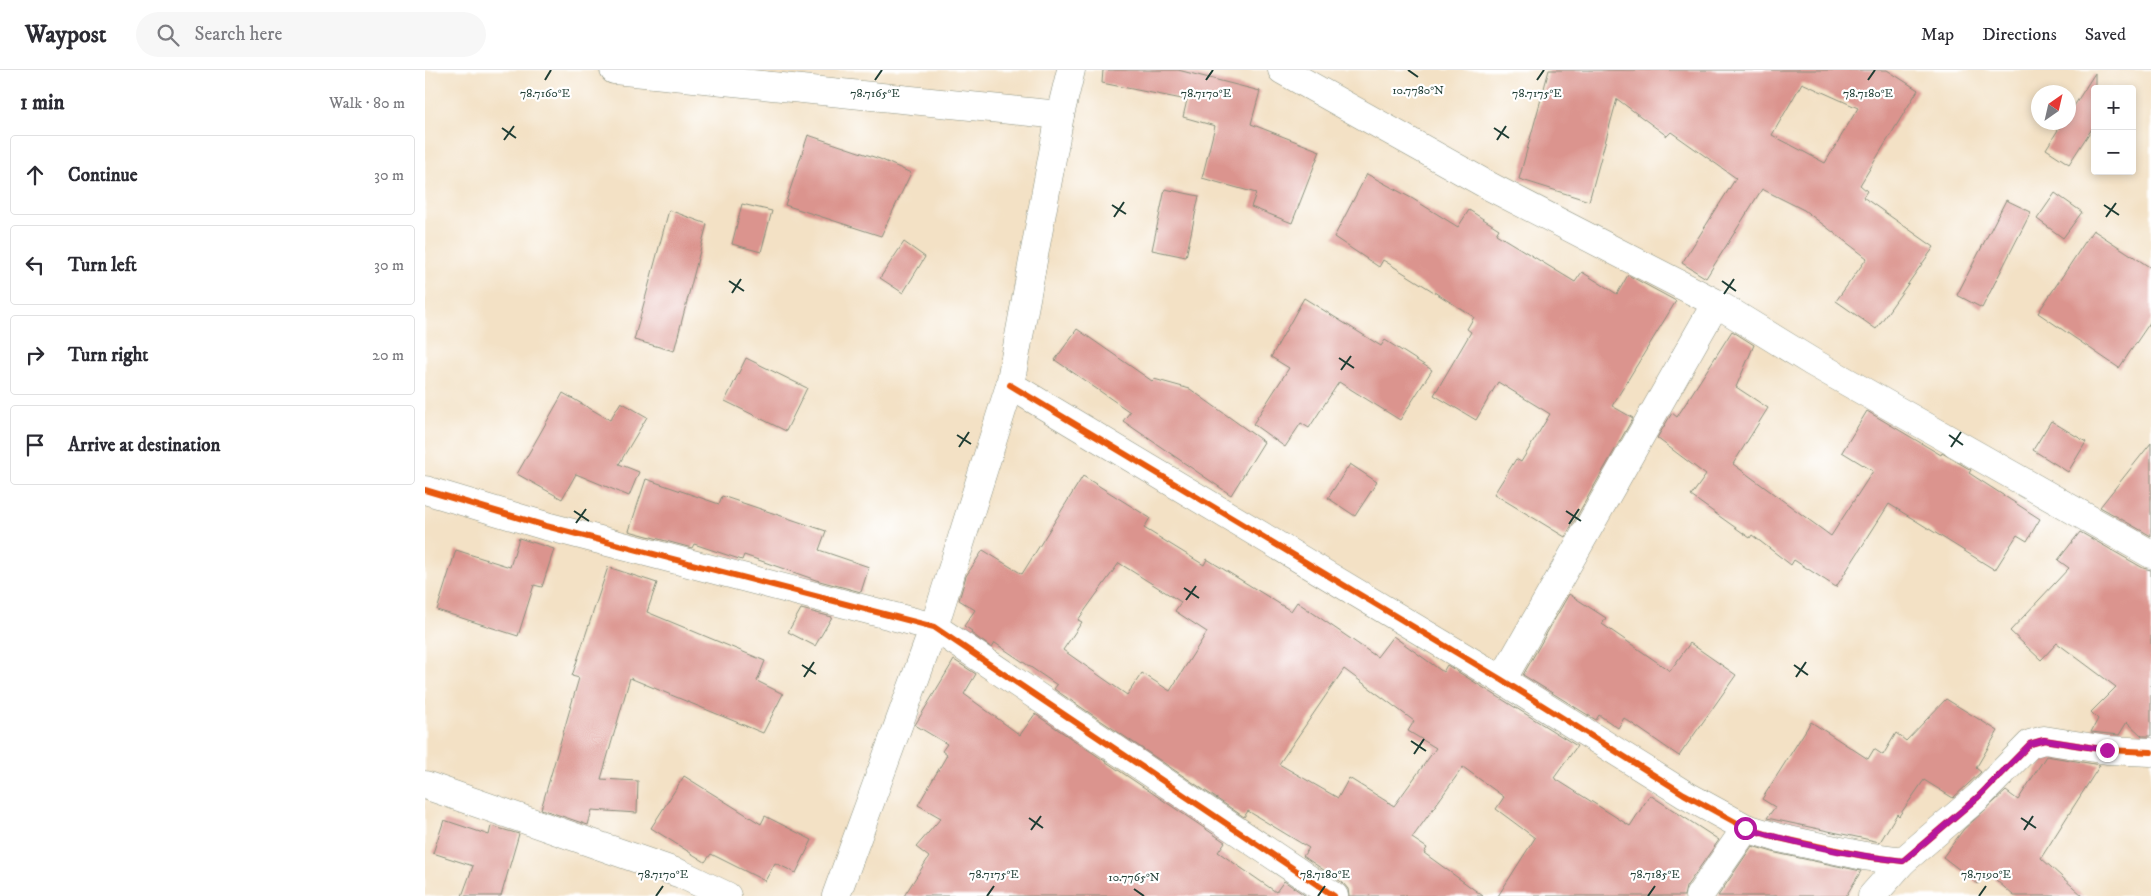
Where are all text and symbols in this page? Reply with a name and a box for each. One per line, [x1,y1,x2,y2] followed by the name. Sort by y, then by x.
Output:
[136,12,486,57] search box
[25,20,106,50] text: Waypost
[154,21,182,49] icon: search
[194,23,282,46] text: Search here
[1921,24,1954,46] text: Map
[1982,24,2057,46] text: Directions
[2085,24,2126,46] text: Saved
[1392,83,1444,98] text: 10.7780°N
[2031,85,2076,130] north arrow
[2091,85,2136,175] map controls
[2091,85,2136,130] button: +
[520,86,571,101] text: 78.7160°E
[850,86,900,101] text: 78.7165°E
[1181,86,1232,101] text: 78.7170°E
[1512,86,1562,101] text: 78.7175°E
[1843,86,1893,101] text: 78.7180°E
[20,90,64,116] text: 1 min
[329,93,405,113] text: Walk · 80 m
[2091,130,2136,175] button: −
[21,161,49,189] icon: ahead
[68,164,138,187] text: Continue
[374,165,404,185] text: 30 m
[21,251,49,279] icon: left
[68,254,137,277] text: Turn left
[374,255,404,275] text: 30 m
[21,341,49,369] icon: right
[68,344,148,367] text: Turn right
[372,345,404,365] text: 20 m
[21,431,49,459] icon: arrive
[68,434,220,457] text: Arrive at destination
[2096,739,2119,762] route end
[1734,817,1757,840] route start
[638,867,689,882] text: 78.7170°E
[969,867,1019,882] text: 78.7175°E
[1300,867,1350,882] text: 78.7180°E
[1630,867,1680,882] text: 78.7185°E
[1961,867,2011,882] text: 78.7190°E
[1108,870,1160,885] text: 10.7765°N

